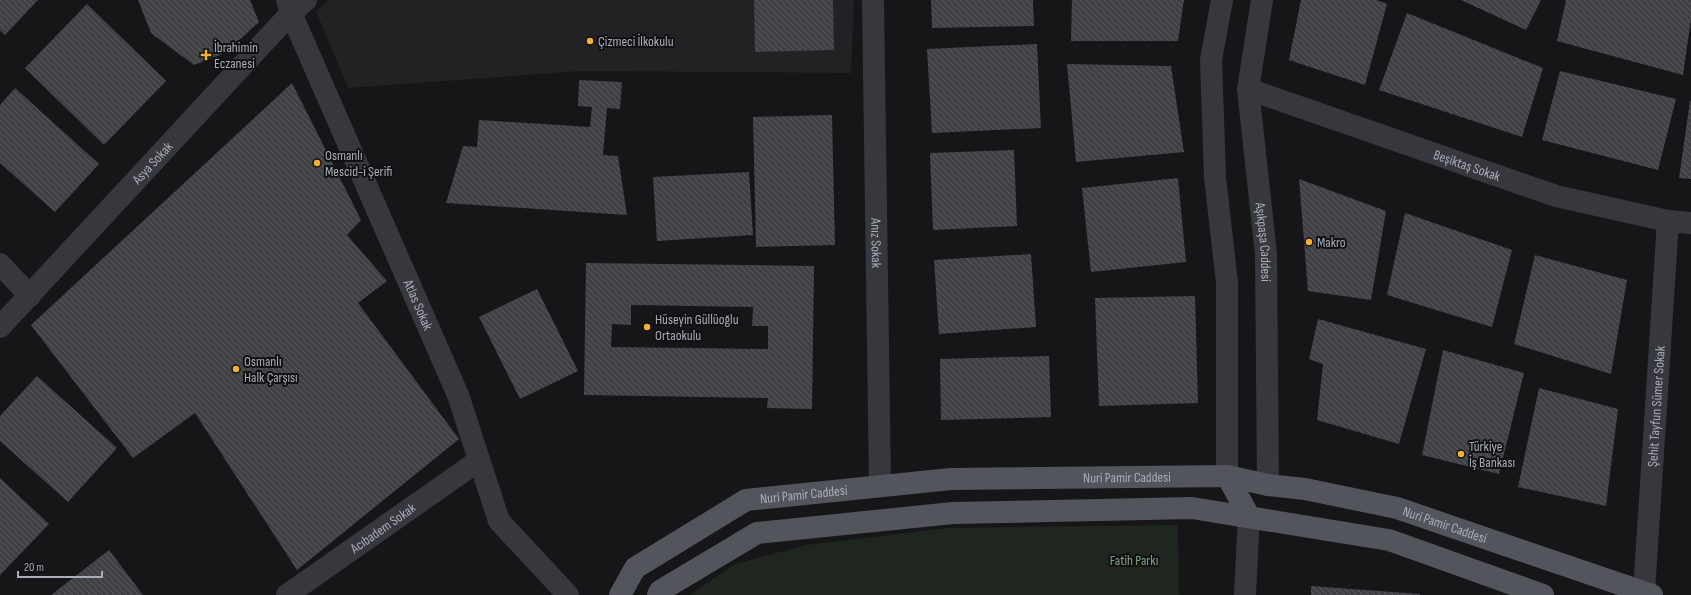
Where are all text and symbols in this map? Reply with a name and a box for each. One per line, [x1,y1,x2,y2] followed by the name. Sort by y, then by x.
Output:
[598,33,674,50] place label: Çizmeci İlkokulu
[585,36,595,46] marker: Çizmeci İlkokulu
[214,39,258,72] place label: İbrahimin Eczanesi
[201,50,211,60] marker: İbrahimin Eczanesi
[128,137,177,188] street label: Asya Sokak
[1431,146,1503,185] street label: Beşiktaş Sokak
[325,147,392,180] place label: Osmanlı Mescid-i Şerifi
[312,158,322,168] marker: Osmanlı Mescid-i Şerifi
[1252,200,1275,282] street label: Aşıkpaşa Caddesi
[868,217,885,269] street label: Anız Sokak
[1317,234,1346,251] place label: Makro
[1304,237,1314,247] marker: Makro
[400,276,437,333] street label: Atlas Sokak
[655,311,739,344] place label: Hüseyin Güllüoğlu Ortaokulu
[642,322,652,332] marker: Hüseyin Güllüoğlu Ortaokulu
[1644,345,1668,467] street label: Şehit Tayfun Sümer Sokak
[244,353,298,386] place label: Osmanlı Halk Çarşısı
[231,364,241,374] marker: Osmanlı Halk Çarşısı
[1469,438,1515,471] place label: Türkiye İş Bankası
[1456,449,1466,459] marker: Türkiye İş Bankası
[1083,468,1171,486] street label: Nuri Pamir Caddesi
[759,481,848,507] street label: Nuri Pamir Caddesi
[346,499,419,557] street label: Acıbadem Sokak
[1401,502,1489,547] street label: Nuri Pamir Caddesi
[1110,552,1158,569] park label: Fatih Parkı
[18,553,102,579] scale bar
[24,560,44,575] text: 20 m

